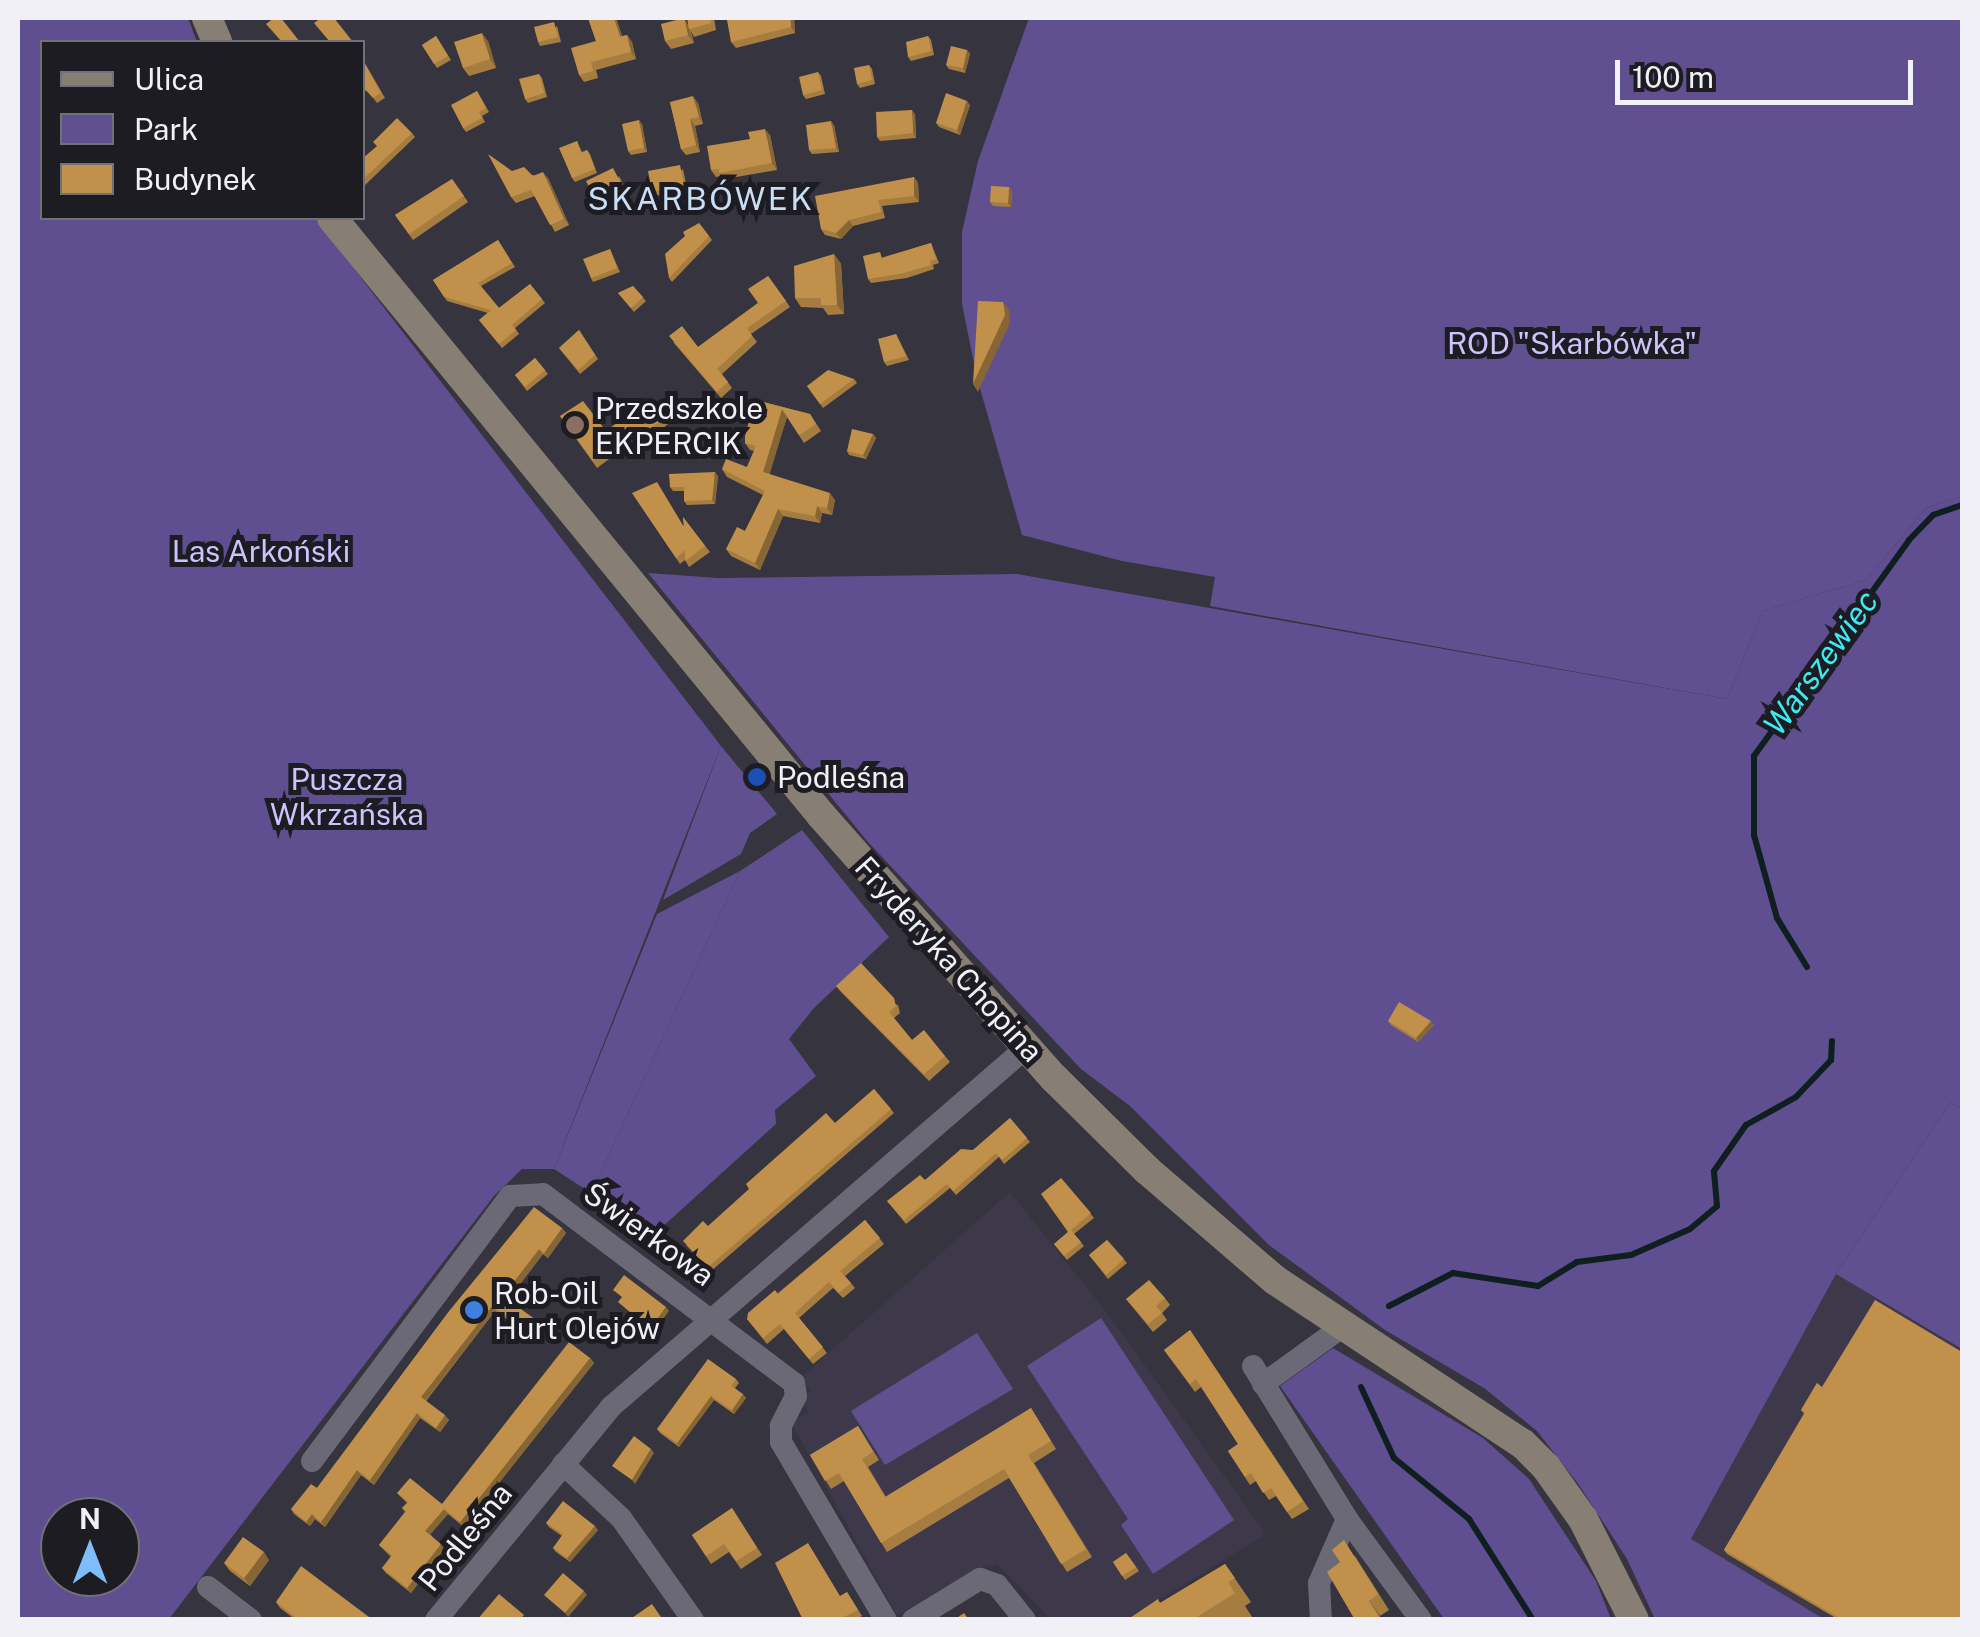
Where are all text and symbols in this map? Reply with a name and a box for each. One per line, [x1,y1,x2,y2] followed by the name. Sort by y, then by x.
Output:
[40,40,365,220] legend
[1620,40,1918,102] scale bar
[1632,59,1714,95] text: 100 m
[134,61,204,97] text: Ulica
[134,111,198,147] text: Park
[134,161,257,197] text: Budynek
[587,180,815,218] district label: SKARBÓWEK
[1447,325,1697,361] park label: ROD "Skarbówka"
[595,390,763,460] place label: Przedszkole EKPERCIK
[564,414,586,436] marker: Przedszkole EKPERCIK
[172,533,350,569] park label: Las Arkoński
[1756,583,1886,743] water label: Warszewiec
[777,759,905,795] place label: Podleśna
[270,761,424,832] park label: Puszcza Wkrzańska
[746,766,768,788] marker: Podleśna
[848,849,1050,1069] street label: Fryderyka Chopina
[577,1175,721,1293] street label: Świerkowa
[494,1275,660,1346] place label: Rob-Oil Hurt Olejów
[463,1299,485,1321] marker: Rob-Oil Hurt Olejów
[411,1476,519,1598] street label: Podleśna
[40,1497,140,1597] north arrow
[79,1502,101,1535] text: N

